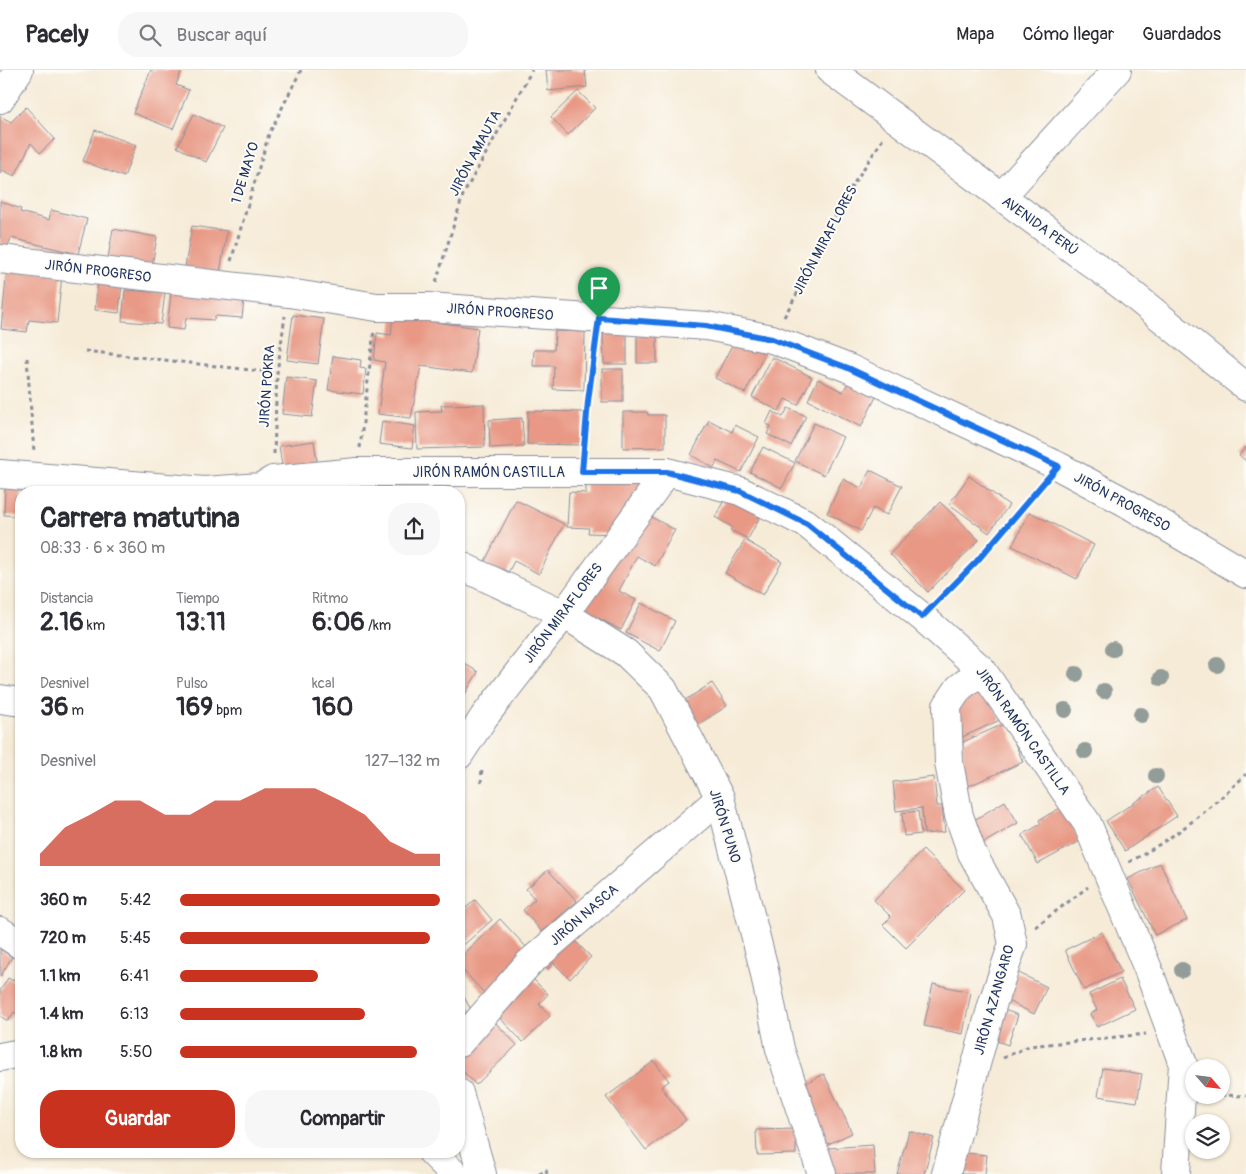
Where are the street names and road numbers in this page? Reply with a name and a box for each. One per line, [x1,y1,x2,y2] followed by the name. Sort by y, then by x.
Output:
[444,107,505,199] street label: JIRÓN AMAUTA
[228,140,262,206] street label: 1 DE MAYO
[788,182,861,297] street label: JIRÓN MIRAFLORES
[999,193,1081,259] street label: AVENIDA PERÚ
[44,255,152,286] street label: JIRÓN PROGRESO
[446,299,554,324] street label: JIRÓN PROGRESO
[255,344,278,428] street label: JIRÓN POKRA
[413,463,565,481] street label: JIRÓN RAMÓN CASTILLA
[1071,468,1174,535] street label: JIRÓN PROGRESO
[519,559,606,666] street label: JIRÓN MIRAFLORES
[972,663,1074,798] street label: JIRÓN RAMÓN CASTILLA
[706,787,745,865] street label: JIRÓN PUNO
[546,880,622,949] street label: JIRÓN NASCA
[969,943,1018,1057] street label: JIRÓN AZANGARO

